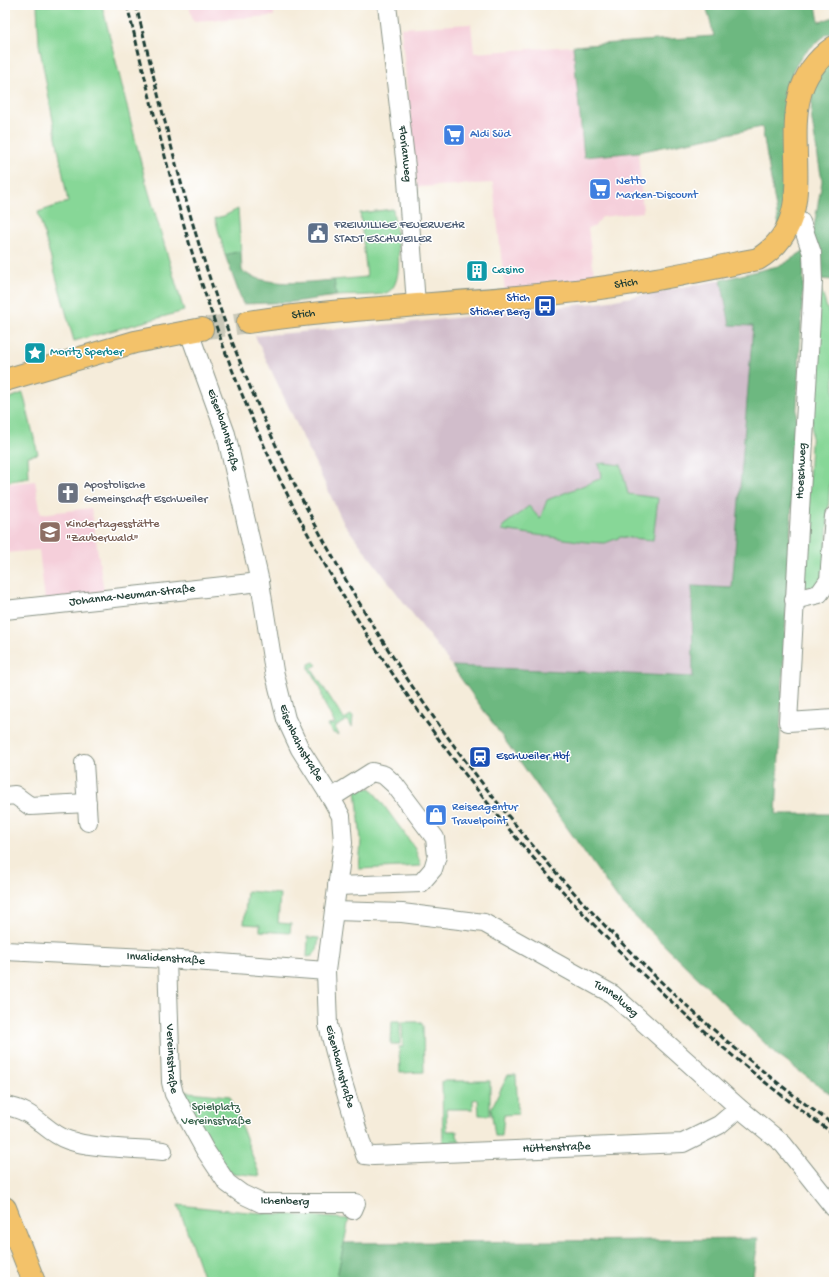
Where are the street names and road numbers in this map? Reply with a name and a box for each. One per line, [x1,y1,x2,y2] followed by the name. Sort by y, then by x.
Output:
[394,124,414,183] street label: Florianweg
[613,275,639,293] street label: Stich
[291,307,317,323] street label: Stich
[203,387,242,474] street label: Eisenbahnstraße
[794,442,810,500] street label: Hoeschweg
[68,582,197,610] street label: Johanna-Neuman-Straße
[276,703,326,785] street label: Eisenbahnstraße
[126,950,206,969] street label: Invalidenstraße
[590,977,641,1021] street label: Tunnelweg
[162,1023,181,1096] street label: Vereinsstraße
[321,1024,358,1111] street label: Eisenbahnstraße
[522,1140,592,1157] street label: Hüttenstraße
[260,1194,310,1210] street label: Ichenberg

